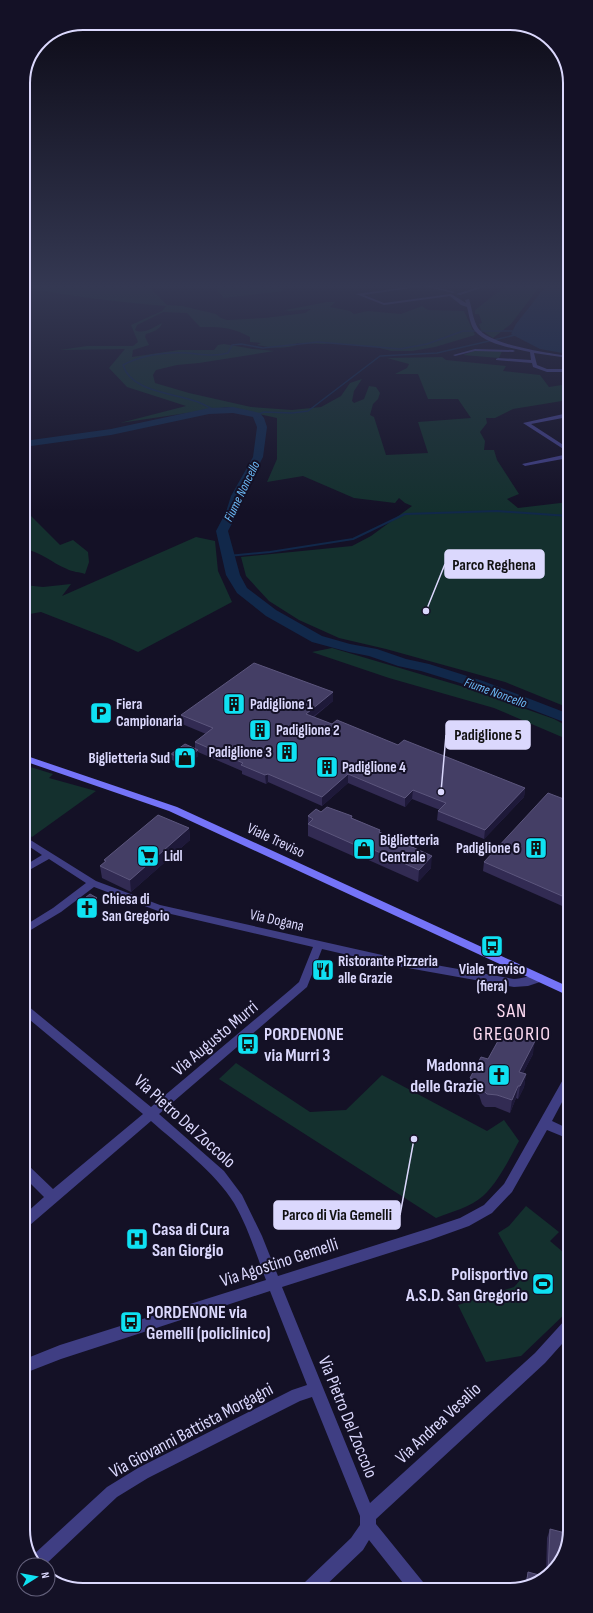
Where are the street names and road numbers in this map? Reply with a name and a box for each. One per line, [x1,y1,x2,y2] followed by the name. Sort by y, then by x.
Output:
[244,819,308,862] street label: Viale Treviso
[248,905,306,936] street label: Via Dogana
[168,997,262,1080] street label: Via Augusto Murri
[130,1070,240,1172] street label: Via Pietro Del Zoccolo
[218,1234,341,1291] street label: Via Agostino Gemelli
[314,1353,382,1481] street label: Via Pietro Del Zoccolo
[106,1378,277,1482] street label: Via Giovanni Battista Morgagni
[391,1379,485,1468] street label: Via Andrea Vesalio

